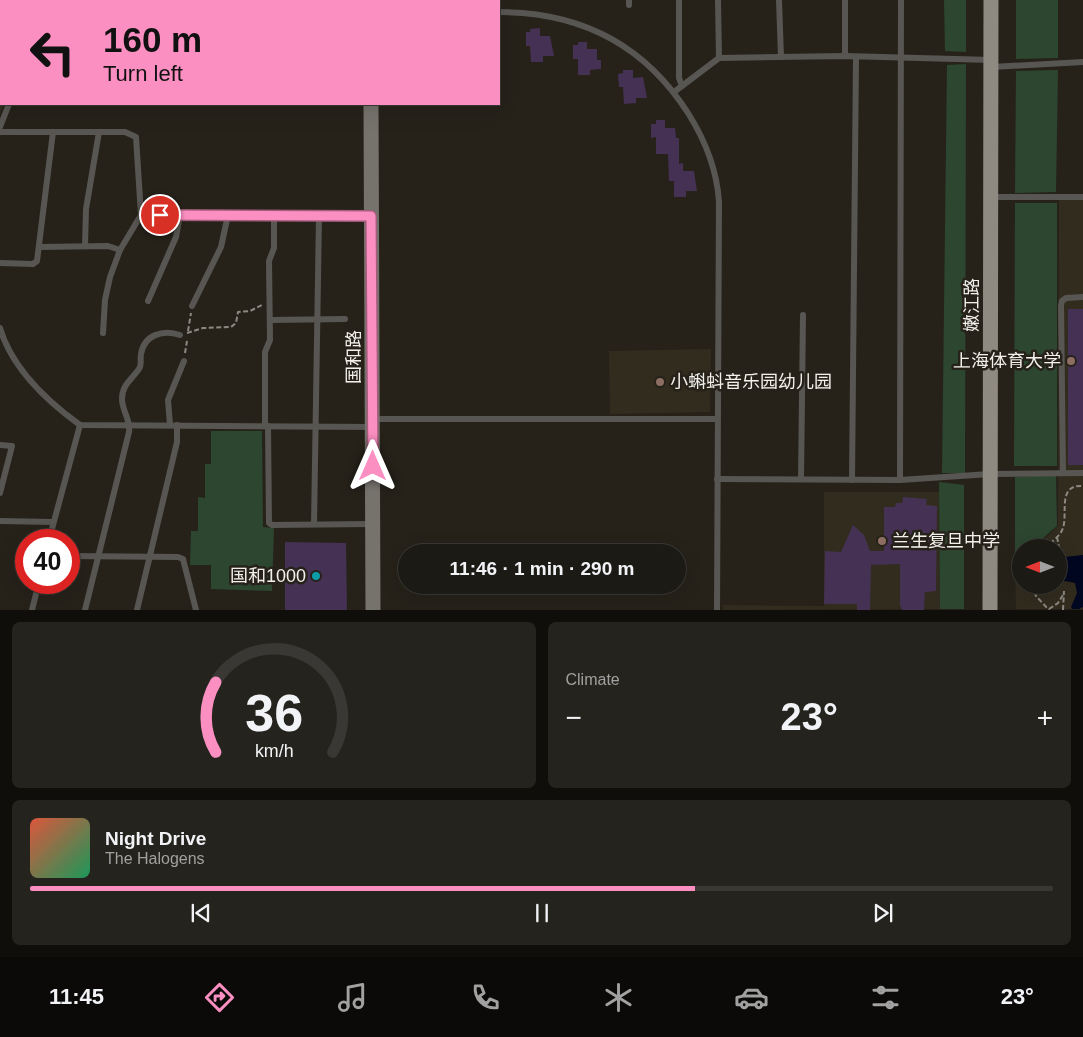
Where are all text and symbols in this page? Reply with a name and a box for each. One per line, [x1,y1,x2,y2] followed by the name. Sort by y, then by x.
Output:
[20,20,85,85] icon: left
[103,20,202,59] text: 160 m
[103,61,183,86] text: Turn left
[139,194,181,236] pin
[146,201,174,229] icon: arrive
[962,278,982,332] street label: 嫩江路
[344,330,364,384] street label: 国和路
[953,351,1061,371] place label: 上海体育大学
[1065,355,1077,367] marker: 上海体育大学
[670,372,832,392] place label: 小蝌蚪音乐园幼儿园
[654,376,666,388] marker: 小蝌蚪音乐园幼儿园
[346,439,398,491] position arrow
[15,529,80,594] speed limit sign: 40
[892,531,1000,551] place label: 兰生复旦中学
[876,535,888,547] marker: 兰生复旦中学
[1012,539,1068,594] north arrow
[1012,539,1067,594] map controls
[450,558,634,579] text: 11:46 · 1 min · 290 m
[230,566,306,586] place label: 国和1000
[310,570,322,582] marker: 国和1000
[566,671,620,688] text: Climate
[245,684,303,742] text: 36
[781,696,838,738] text: 23°
[566,702,582,733] text: −
[1037,702,1053,733] text: +
[254,741,293,761] text: km/h
[105,828,206,849] text: Night Drive
[105,850,205,867] text: The Halogens
[187,899,215,927] icon: previous
[528,899,556,927] icon: pause
[869,899,897,927] icon: next
[202,980,237,1015] icon: directions
[335,980,370,1015] icon: music
[468,980,503,1015] icon: phone
[601,980,636,1015] icon: climate
[734,980,769,1015] icon: car
[868,980,903,1015] icon: filters
[49,984,104,1009] text: 11:45
[1001,984,1034,1009] text: 23°

